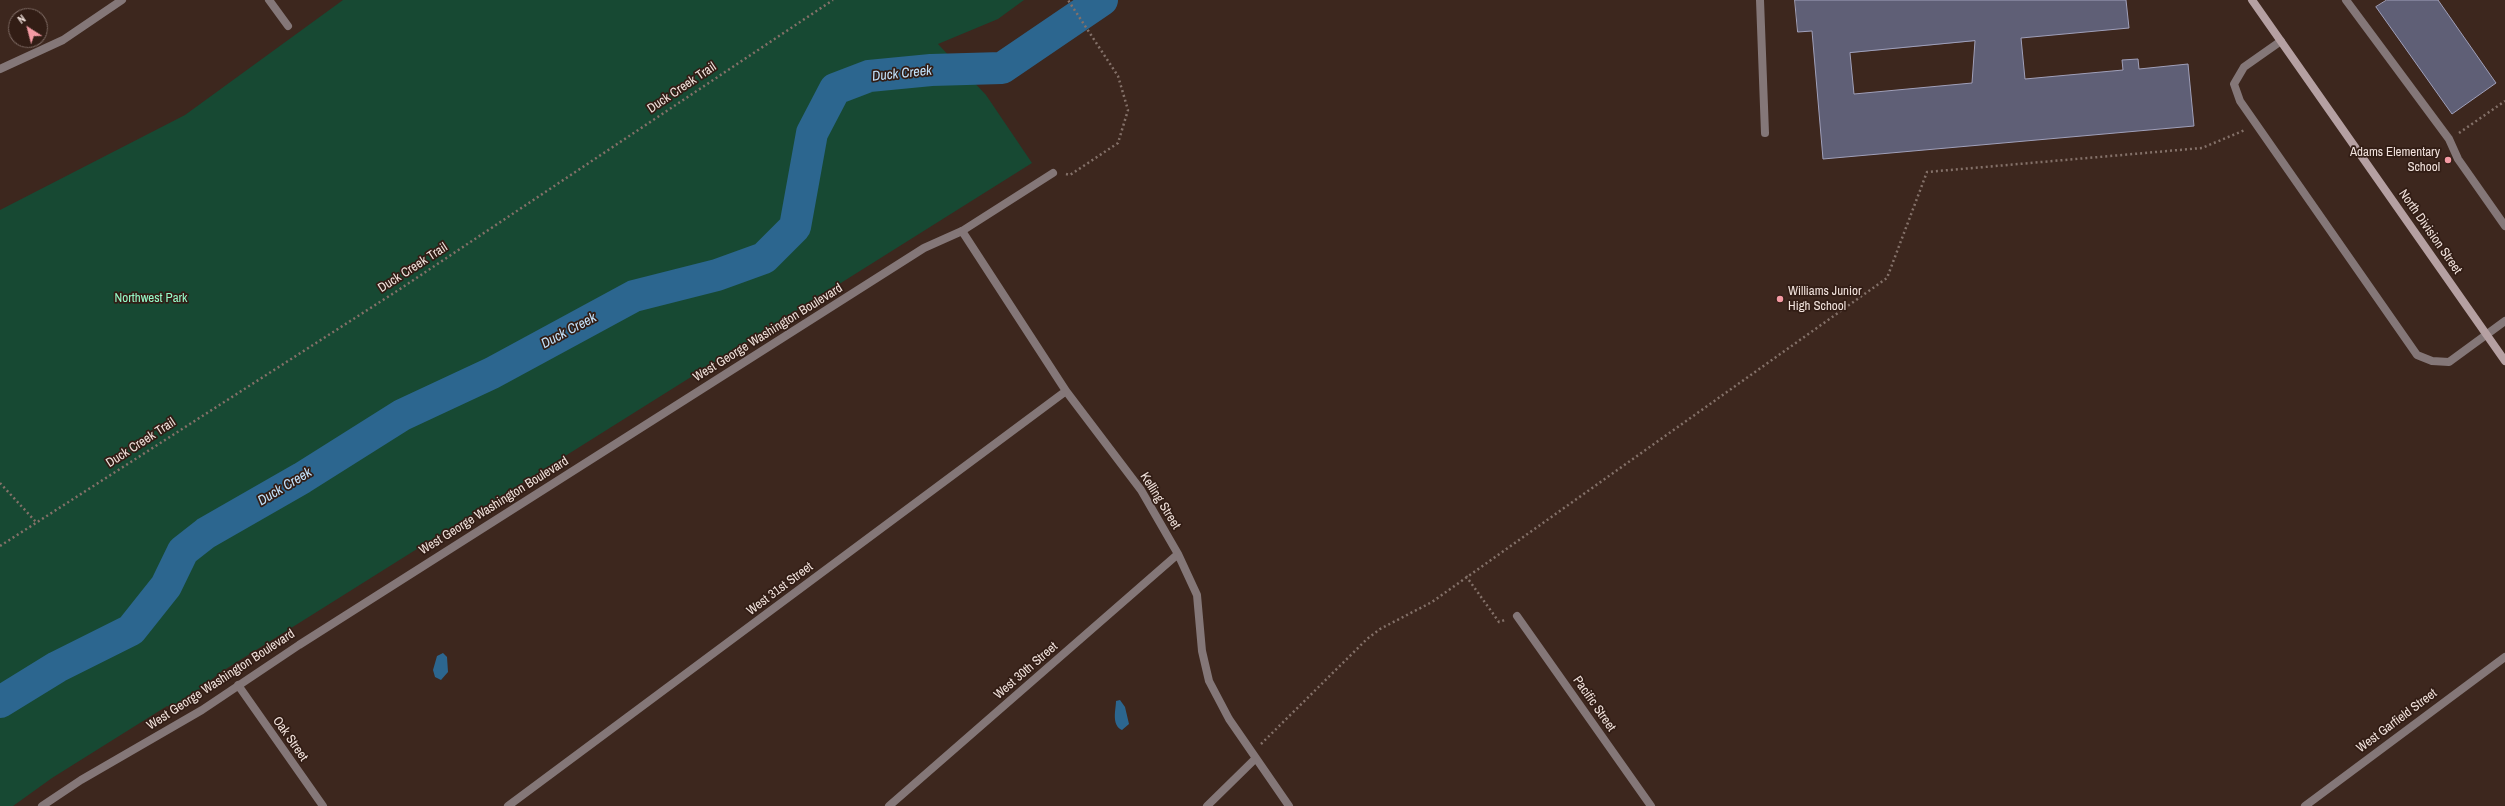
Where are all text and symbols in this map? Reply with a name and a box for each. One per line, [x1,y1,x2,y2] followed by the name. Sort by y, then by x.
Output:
[8,8,48,48] north arrow
[15,12,28,27] text: N
[645,59,719,117] street label: Duck Creek Trail
[871,63,933,85] water label: Duck Creek
[2350,145,2440,176] place label: Adams Elementary School
[2443,155,2453,165] marker: Adams Elementary School
[2395,187,2465,277] street label: North Division Street
[375,240,451,296] street label: Duck Creek Trail
[690,281,846,385] street label: West George Washington Boulevard
[1788,284,1861,315] place label: Williams Junior High School
[115,291,187,307] park label: Northwest Park
[1775,294,1785,304] marker: Williams Junior High School
[539,310,599,352] water label: Duck Creek
[103,415,179,471] street label: Duck Creek Trail
[416,454,572,558] street label: West George Washington Boulevard
[255,464,315,510] water label: Duck Creek
[1136,470,1184,532] street label: Kelling Street
[744,559,816,619] street label: West 31st Street
[144,626,298,734] street label: West George Washington Boulevard
[991,639,1061,703] street label: West 30th Street
[1569,673,1619,735] street label: Pacific Street
[2354,686,2440,756] street label: West Garfield Street
[269,714,311,764] street label: Oak Street

